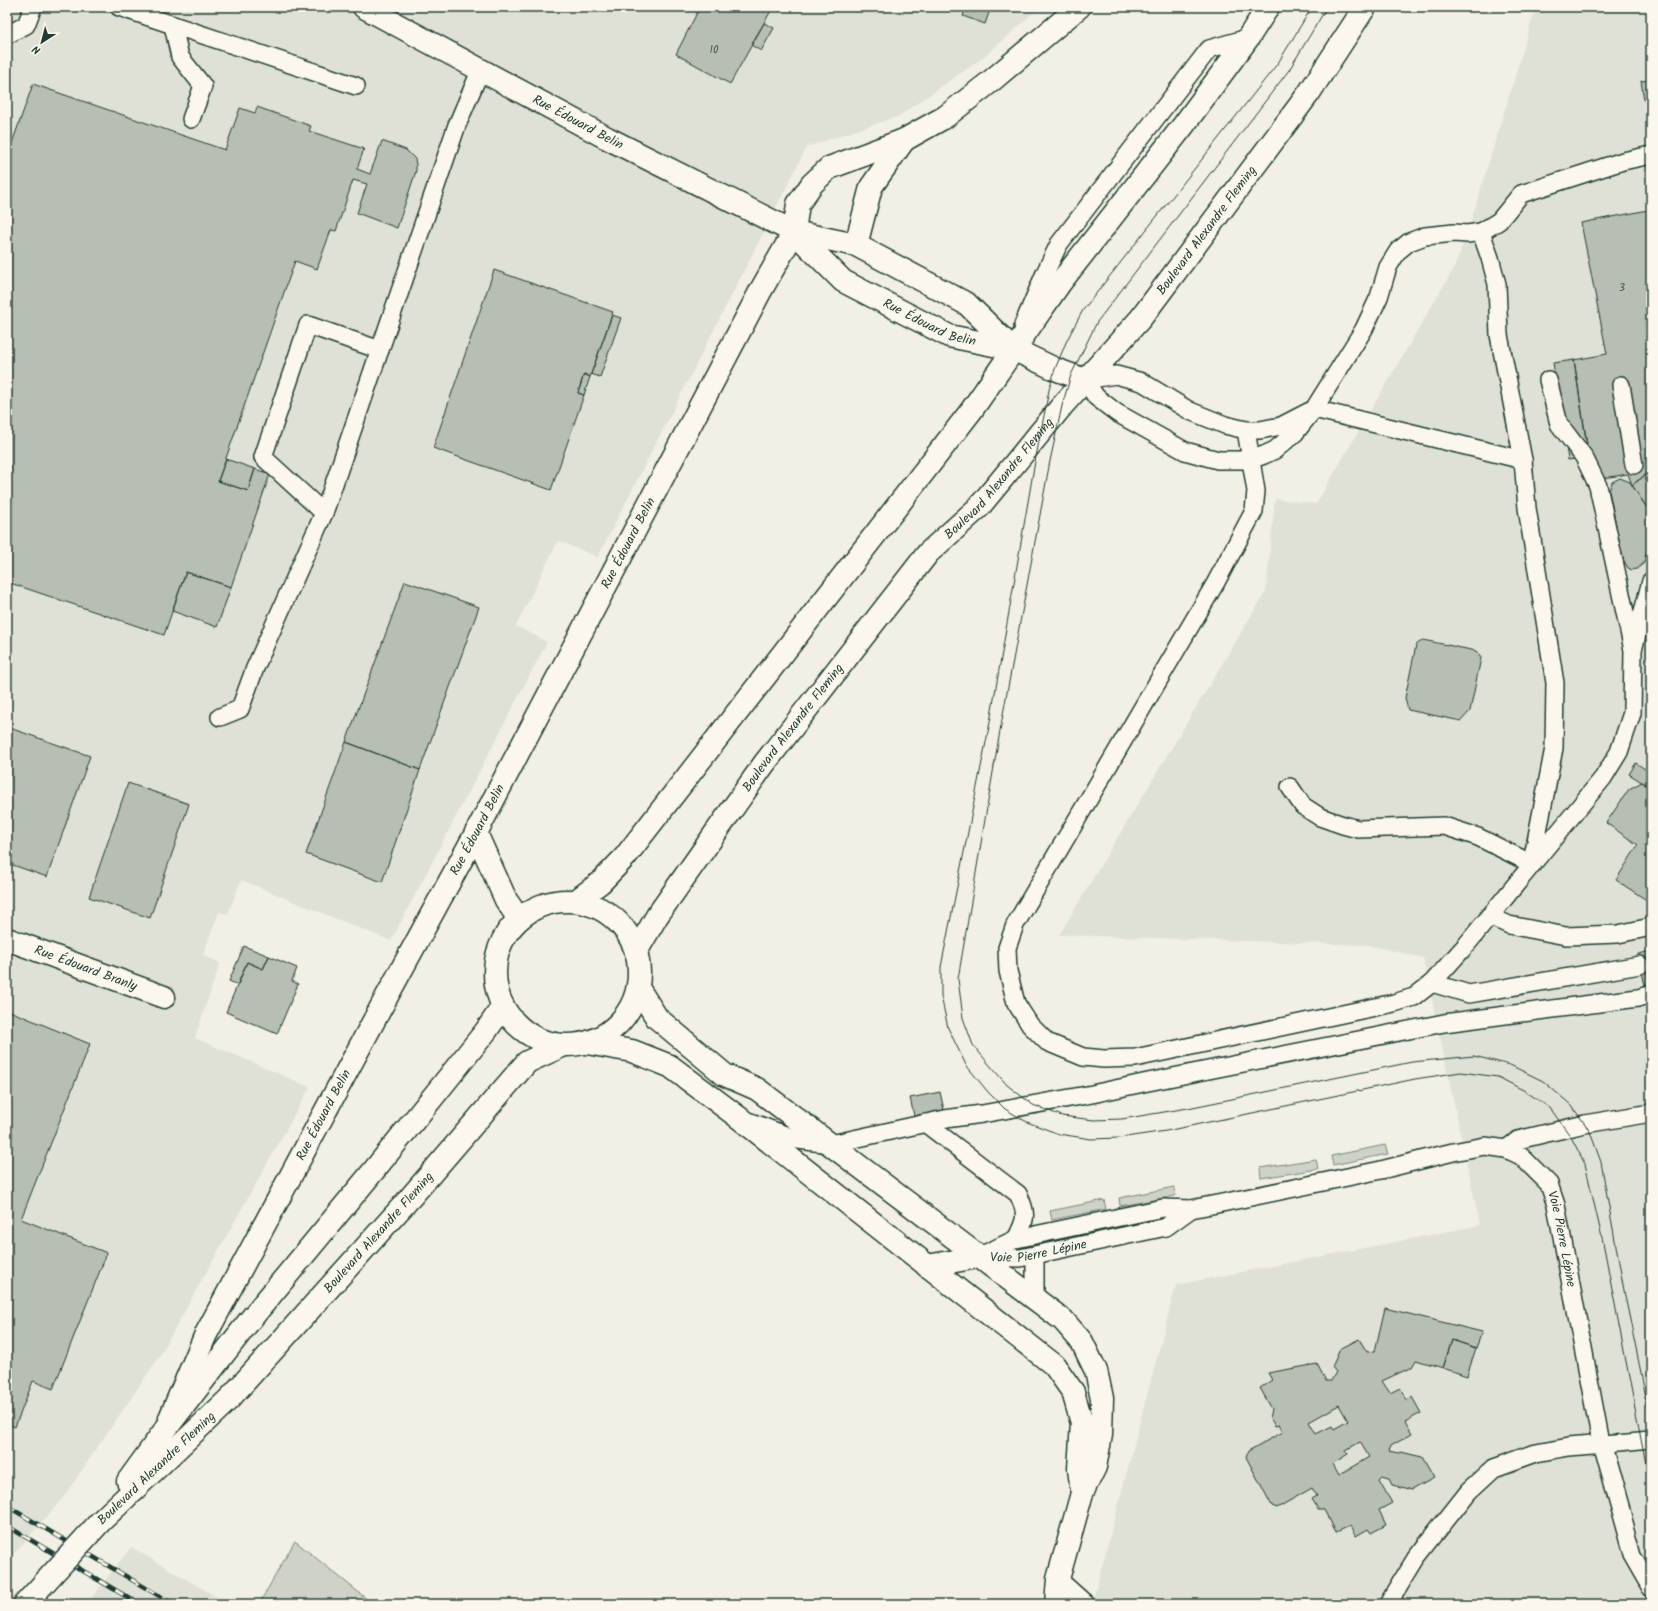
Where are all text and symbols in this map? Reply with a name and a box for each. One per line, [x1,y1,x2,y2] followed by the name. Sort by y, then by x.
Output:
[22,22,62,62] north arrow
[29,40,45,59] text: N
[710,41,719,59] house number: 10
[529,89,627,155] street label: Rue Édouard Belin
[1151,161,1262,299] street label: Boulevard Alexandre Fleming
[1619,279,1625,297] house number: 3
[879,293,978,352] street label: Rue Édouard Belin
[939,413,1059,544] street label: Boulevard Alexandre Fleming
[595,494,661,593] street label: Rue Édouard Belin
[737,659,849,796] street label: Boulevard Alexandre Fleming
[444,780,510,879] street label: Rue Édouard Belin
[31,939,141,997] street label: Rue Édouard Branly
[290,1065,356,1164] street label: Rue Édouard Belin
[318,1167,439,1298] street label: Boulevard Alexandre Fleming
[1541,1188,1582,1289] street label: Voie Pierre Lépine
[990,1234,1089,1269] street label: Voie Pierre Lépine
[92,1406,221,1530] street label: Boulevard Alexandre Fleming

